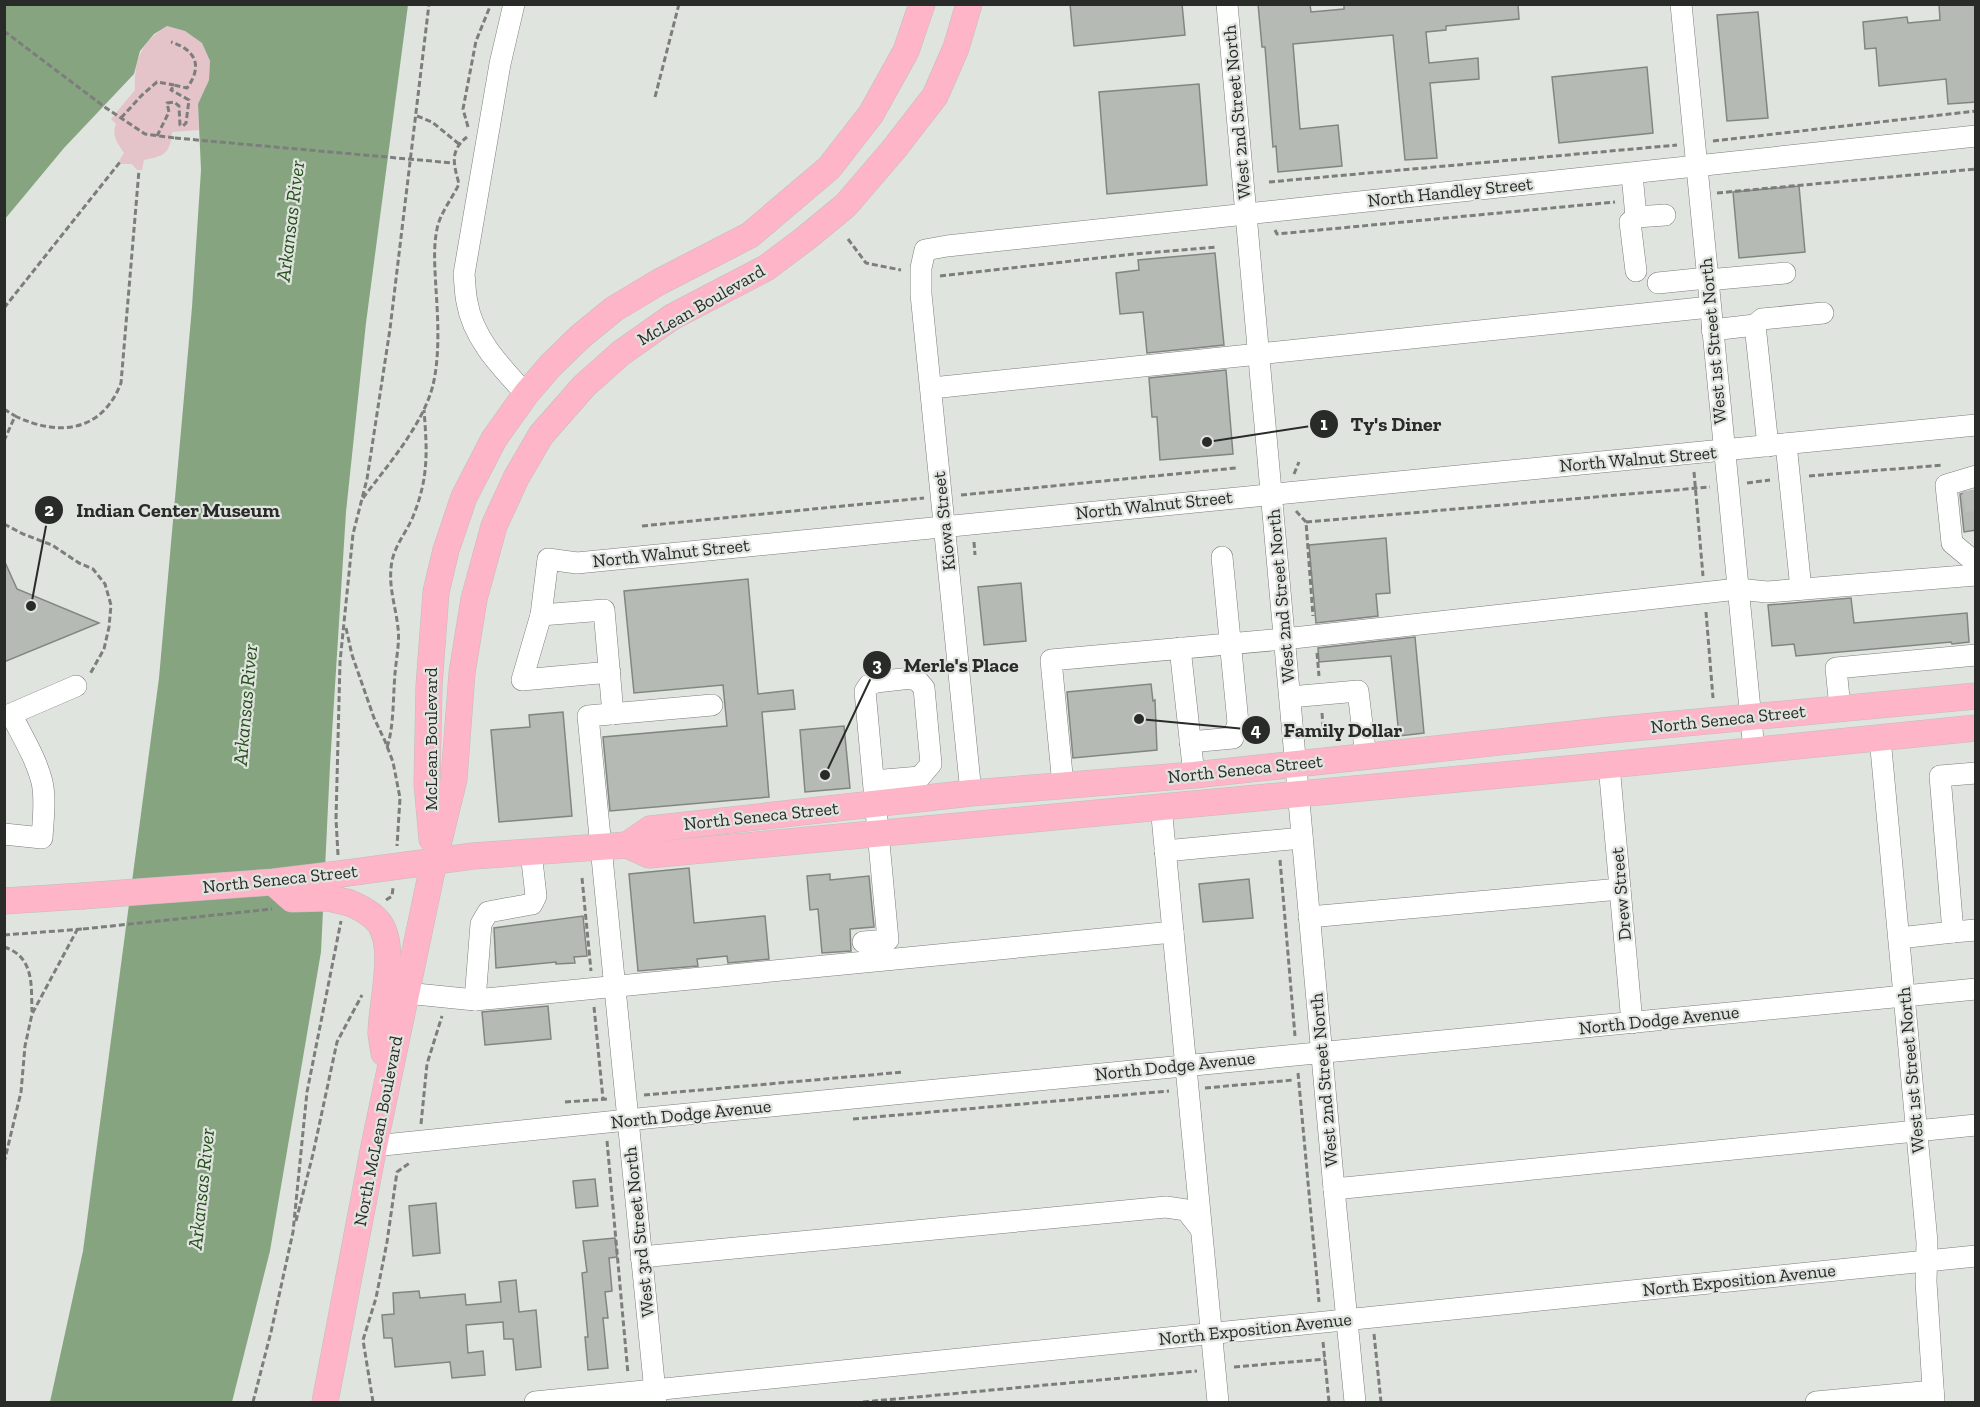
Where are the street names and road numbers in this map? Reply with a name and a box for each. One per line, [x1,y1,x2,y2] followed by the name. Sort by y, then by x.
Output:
[1218,24,1256,200] street label: West 2nd Street North
[1366,172,1534,212] street label: North Handley Street
[1695,257,1731,425] street label: West 1st Street North
[633,260,769,350] street label: McLean Boulevard
[1558,441,1718,477] street label: North Walnut Street
[928,470,960,572] street label: Kiowa Street
[1074,486,1234,524] street label: North Walnut Street
[1262,508,1300,684] street label: West 2nd Street North
[591,534,751,572] street label: North Walnut Street
[420,667,442,811] street label: McLean Boulevard
[1649,700,1807,738] street label: North Seneca Street
[1166,750,1324,788] street label: North Seneca Street
[682,797,840,835] street label: North Seneca Street
[1606,846,1636,941] street label: Drew Street
[201,860,359,898] street label: North Seneca Street
[1893,986,1929,1154] street label: West 1st Street North
[1305,992,1343,1168] street label: West 2nd Street North
[1578,1001,1740,1039] street label: North Dodge Avenue
[349,1034,407,1228] street label: North McLean Boulevard
[1094,1047,1256,1085] street label: North Dodge Avenue
[610,1095,772,1133] street label: North Dodge Avenue
[619,1146,659,1318] street label: West 3rd Street North
[1641,1259,1837,1301] street label: North Exposition Avenue
[1157,1308,1353,1350] street label: North Exposition Avenue

